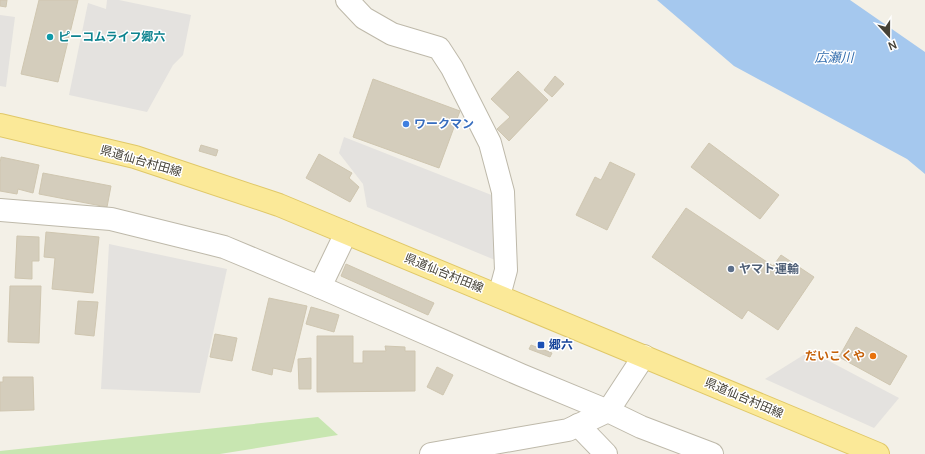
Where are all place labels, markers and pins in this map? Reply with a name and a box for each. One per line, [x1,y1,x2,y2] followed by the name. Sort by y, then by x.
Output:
[58,28,165,45] place label: ピーコムライフ郷六
[45,32,55,42] marker: ピーコムライフ郷六
[414,115,474,132] place label: ワークマン
[401,119,411,129] marker: ワークマン
[739,260,799,277] place label: ヤマト運輸
[726,264,736,274] marker: ヤマト運輸
[549,336,573,353] place label: 郷六
[536,340,546,350] marker: 郷六
[805,347,865,364] place label: だいこくや
[868,351,878,361] marker: だいこくや

